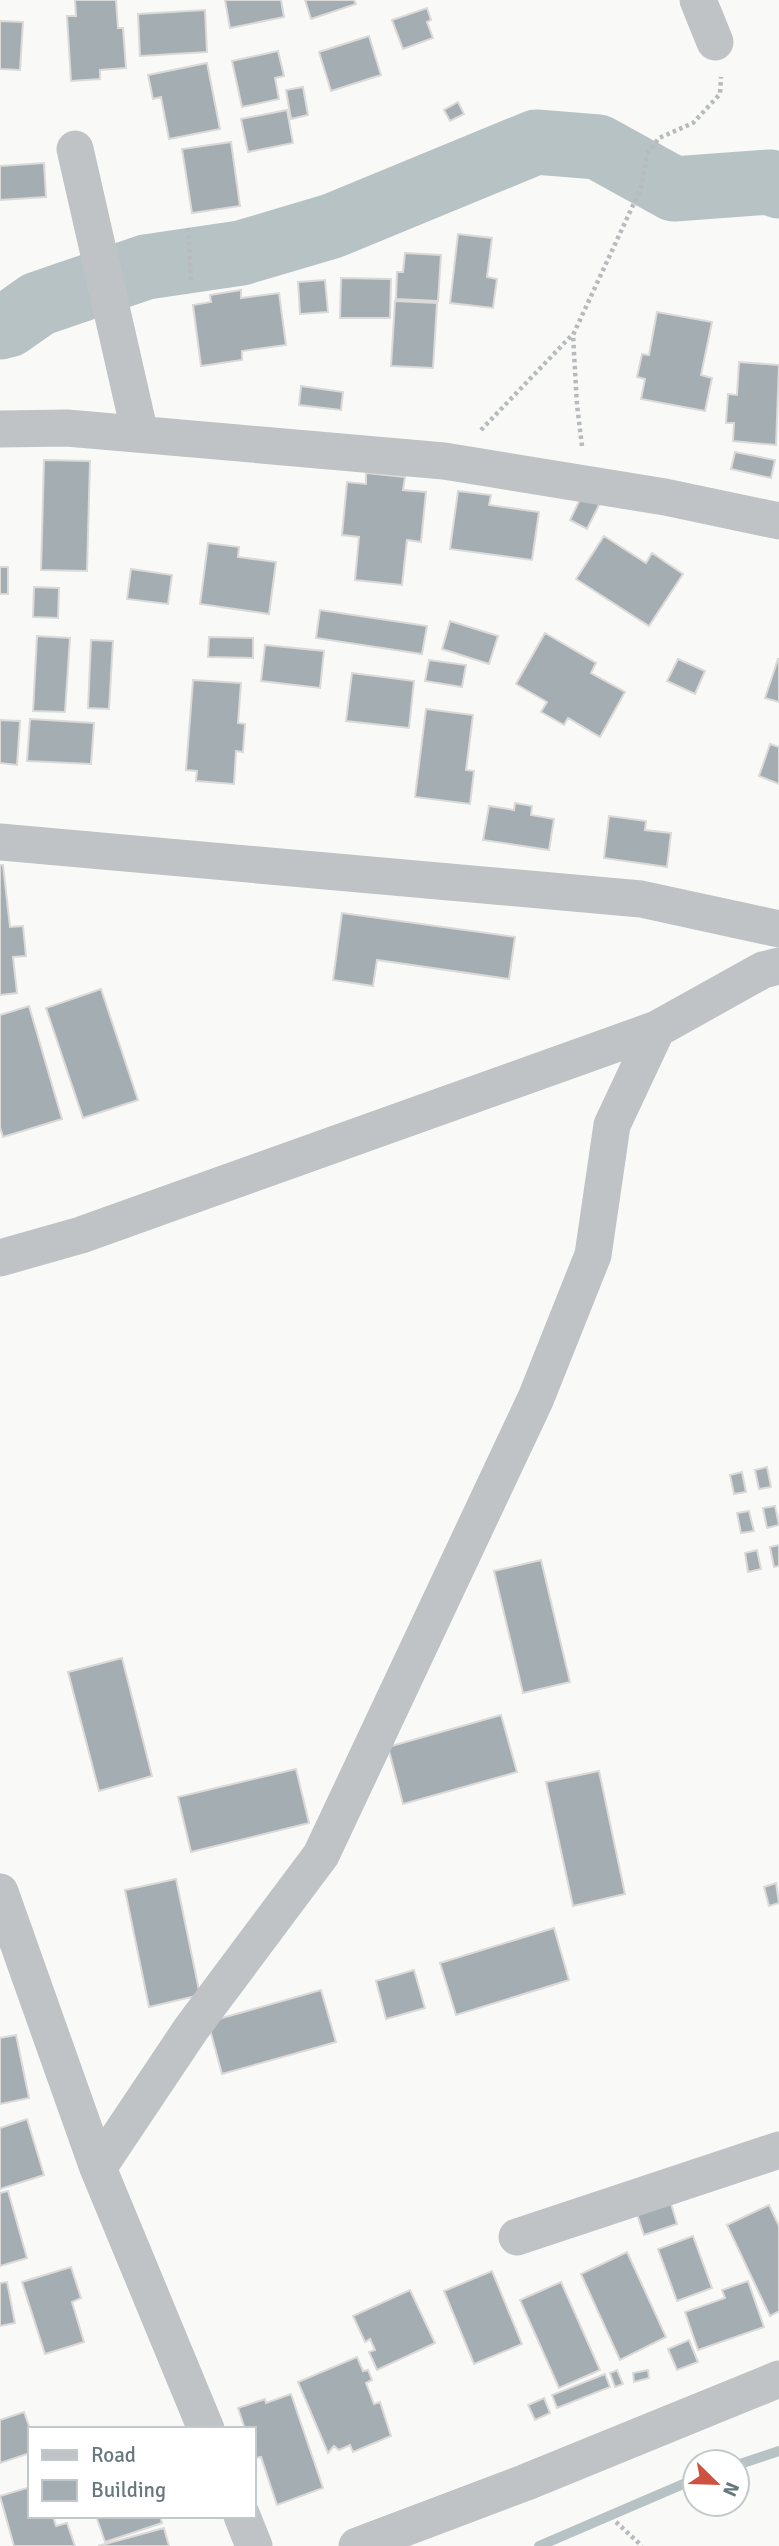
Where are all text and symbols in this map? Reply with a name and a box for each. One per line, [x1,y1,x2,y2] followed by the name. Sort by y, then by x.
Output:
[28,2427,256,2518] legend
[91,2442,136,2468] text: Road
[681,2448,751,2518] north arrow
[91,2477,166,2503] text: Building
[717,2478,744,2500] text: N

